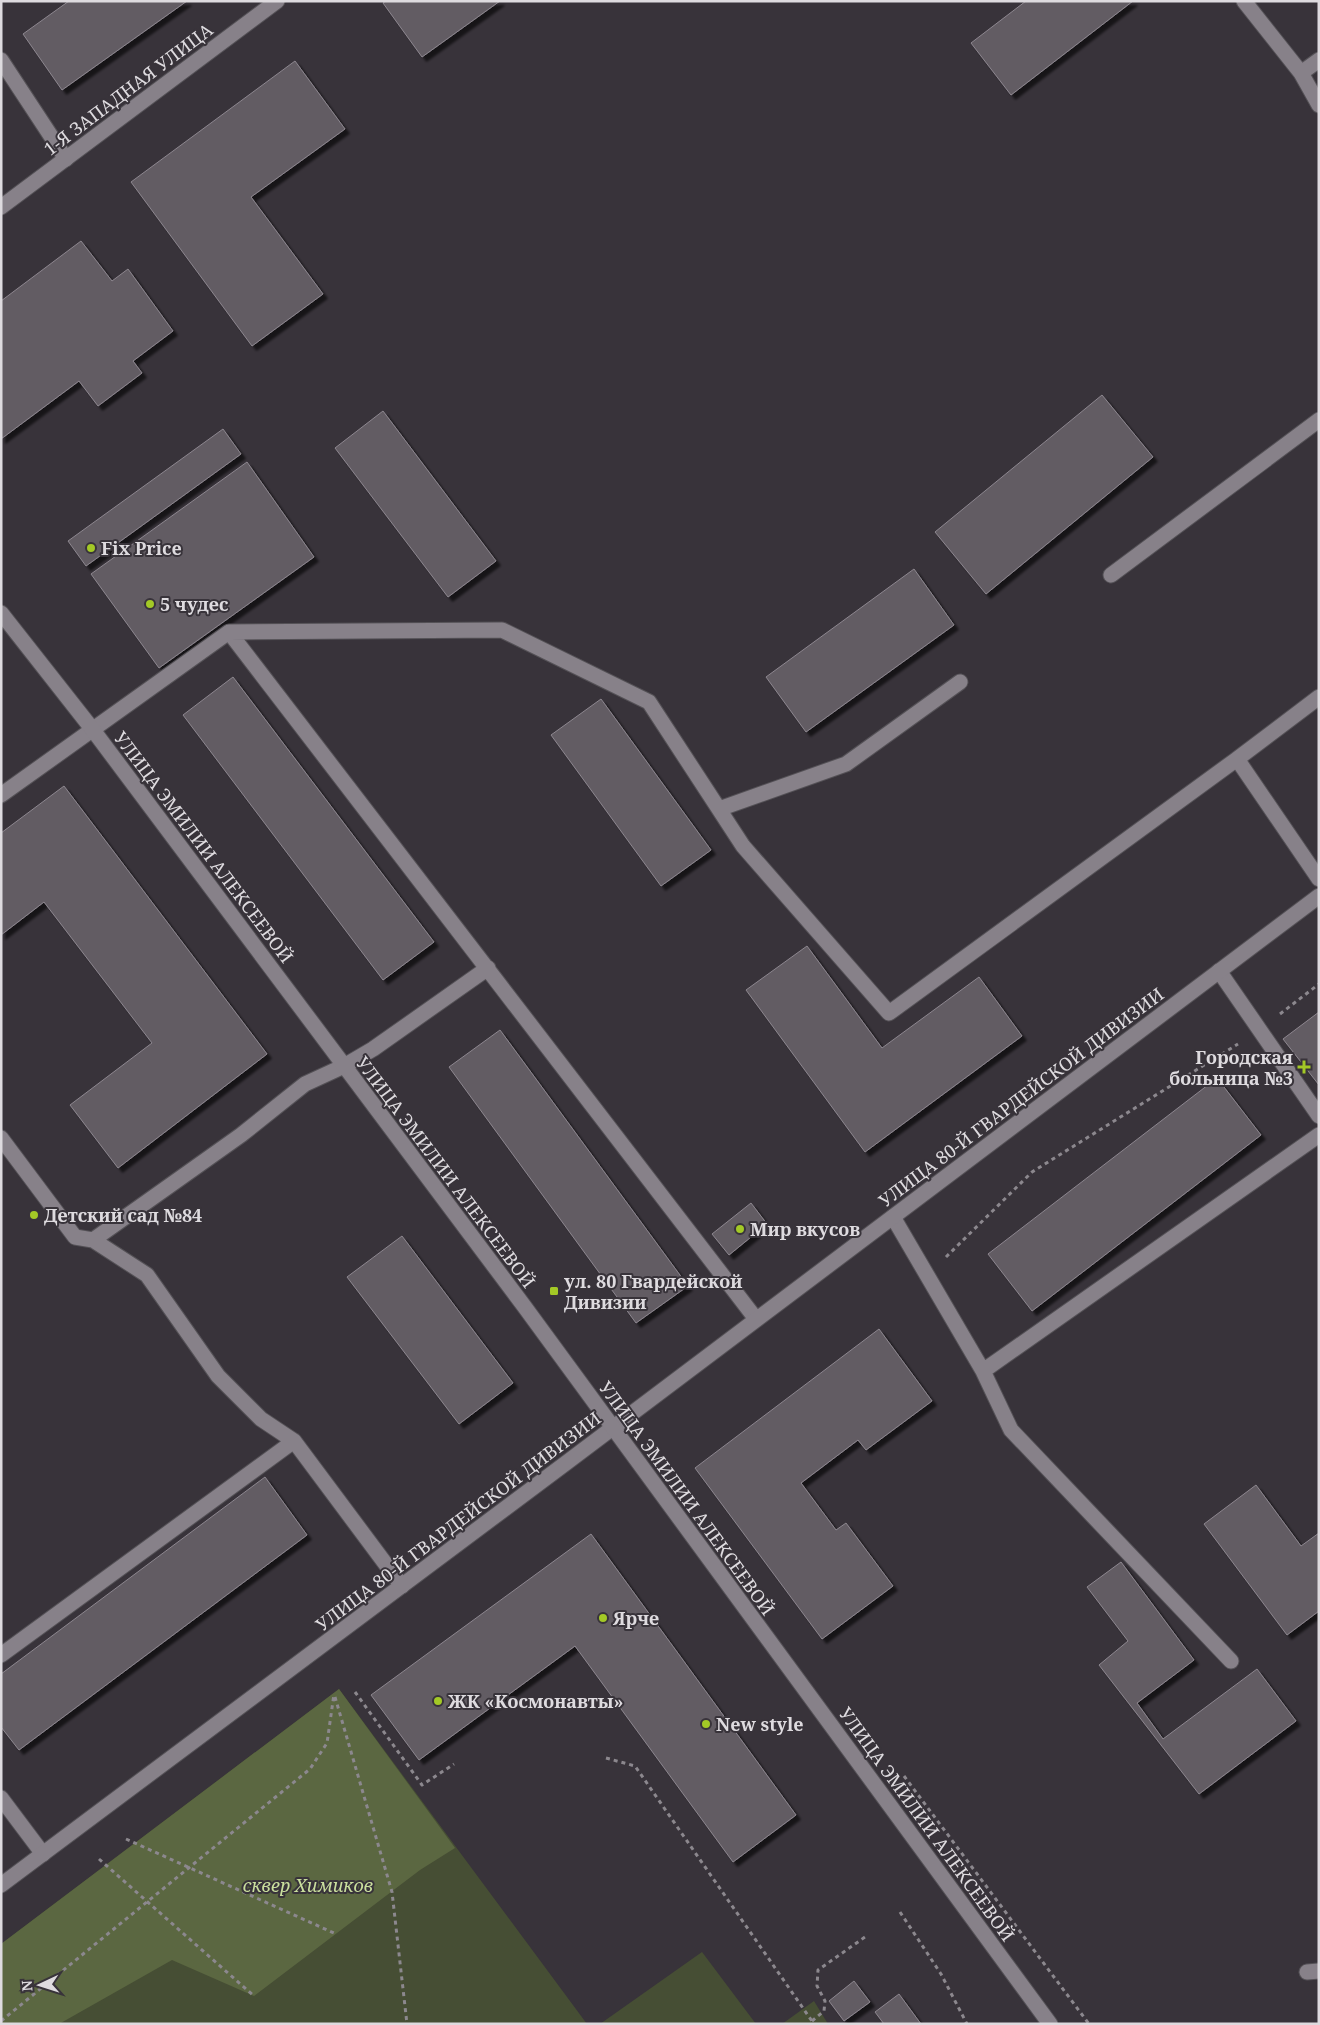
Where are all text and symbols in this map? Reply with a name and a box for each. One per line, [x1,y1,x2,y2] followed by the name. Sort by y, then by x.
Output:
[39,17,218,160] street label: 1-Я ЗАПАДНАЯ УЛИЦА
[101,536,182,560] place label: Fix Price
[85,542,97,554] marker: Fix Price
[160,592,228,616] place label: 5 чудес
[144,598,156,610] marker: 5 чудес
[109,726,299,968] street label: УЛИЦА ЭМИЛИИ АЛЕКСЕЕВОЙ
[874,982,1168,1212] street label: УЛИЦА 80-Й ГВАРДЕЙСКОЙ ДИВИЗИИ
[1169,1045,1293,1090] place label: Городская больница №3
[351,1051,541,1293] street label: УЛИЦА ЭМИЛИИ АЛЕКСЕЕВОЙ
[1297,1060,1311,1074] marker: Городская больница №3
[44,1203,202,1227] place label: Детский сад №84
[28,1209,40,1221] marker: Детский сад №84
[750,1217,860,1241] place label: Мир вкусов
[734,1223,746,1235] marker: Мир вкусов
[564,1269,742,1314] place label: ул. 80 Гвардейской Дивизии
[548,1285,560,1297] marker: ул. 80 Гвардейской Дивизии
[594,1376,780,1620] street label: УЛИЦА ЭМИЛИИ АЛЕКСЕЕВОЙ
[311,1406,605,1636] street label: УЛИЦА 80-Й ГВАРДЕЙСКОЙ ДИВИЗИИ
[612,1606,659,1630] place label: Ярче
[597,1612,609,1624] marker: Ярче
[448,1689,624,1713] place label: ЖК «Космонавты»
[432,1695,444,1707] marker: ЖК «Космонавты»
[834,1702,1020,1946] street label: УЛИЦА ЭМИЛИИ АЛЕКСЕЕВОЙ
[716,1712,804,1736] place label: New style
[700,1718,712,1730] marker: New style
[243,1873,373,1897] park label: сквер Химиков
[15,1960,65,2010] north arrow
[17,1980,36,1992] text: N

